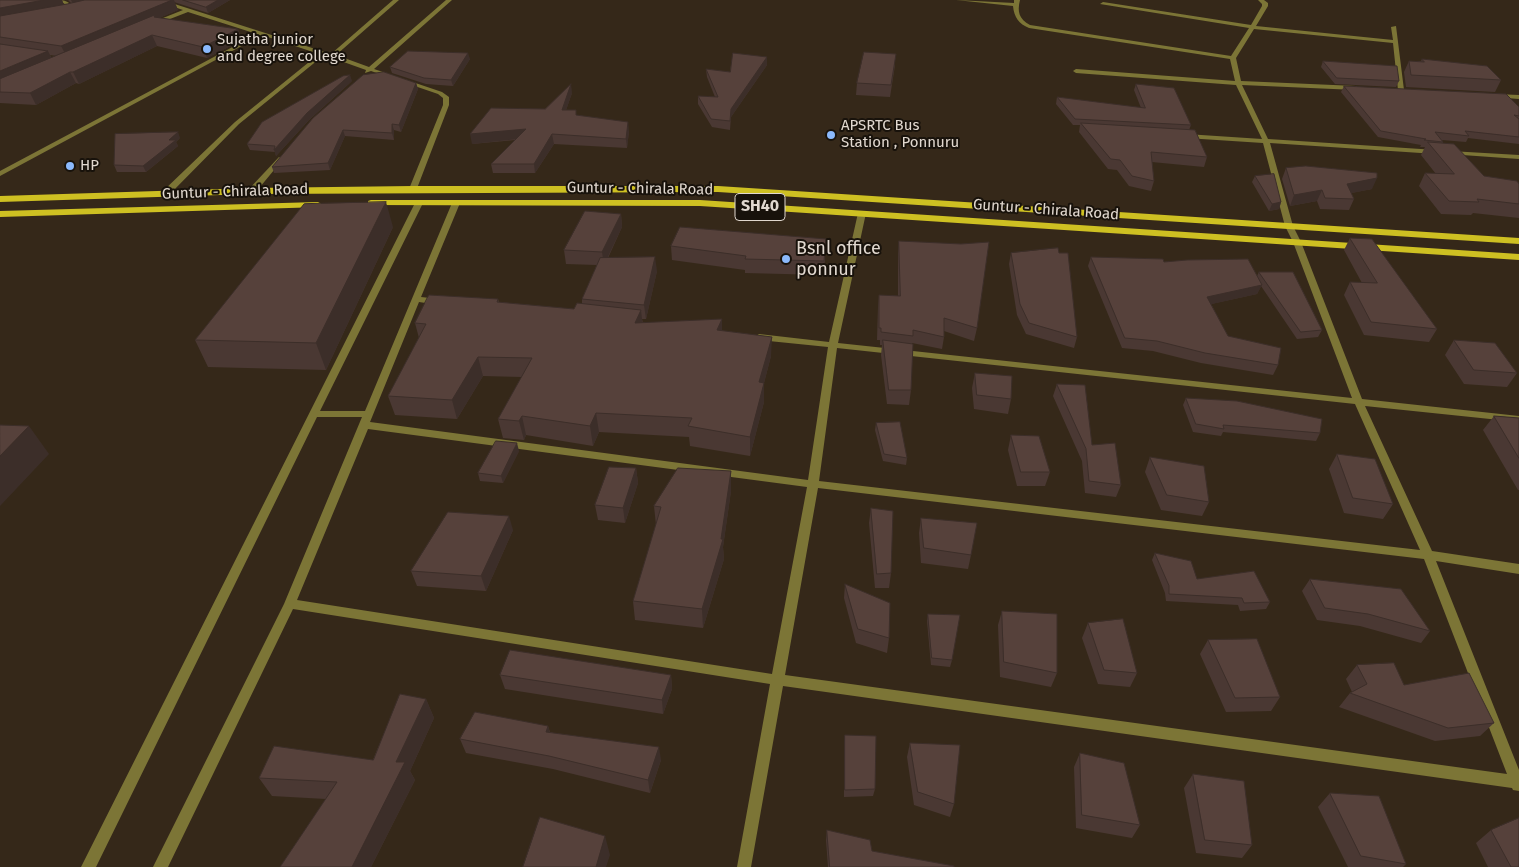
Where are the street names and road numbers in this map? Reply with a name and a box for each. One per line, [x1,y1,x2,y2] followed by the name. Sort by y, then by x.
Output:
[567,179,713,199] street label: Guntur - Chirala Road
[161,180,309,204] street label: Guntur - Chirala Road
[735,193,785,220] road number: SH40
[972,196,1120,224] street label: Guntur - Chirala Road

